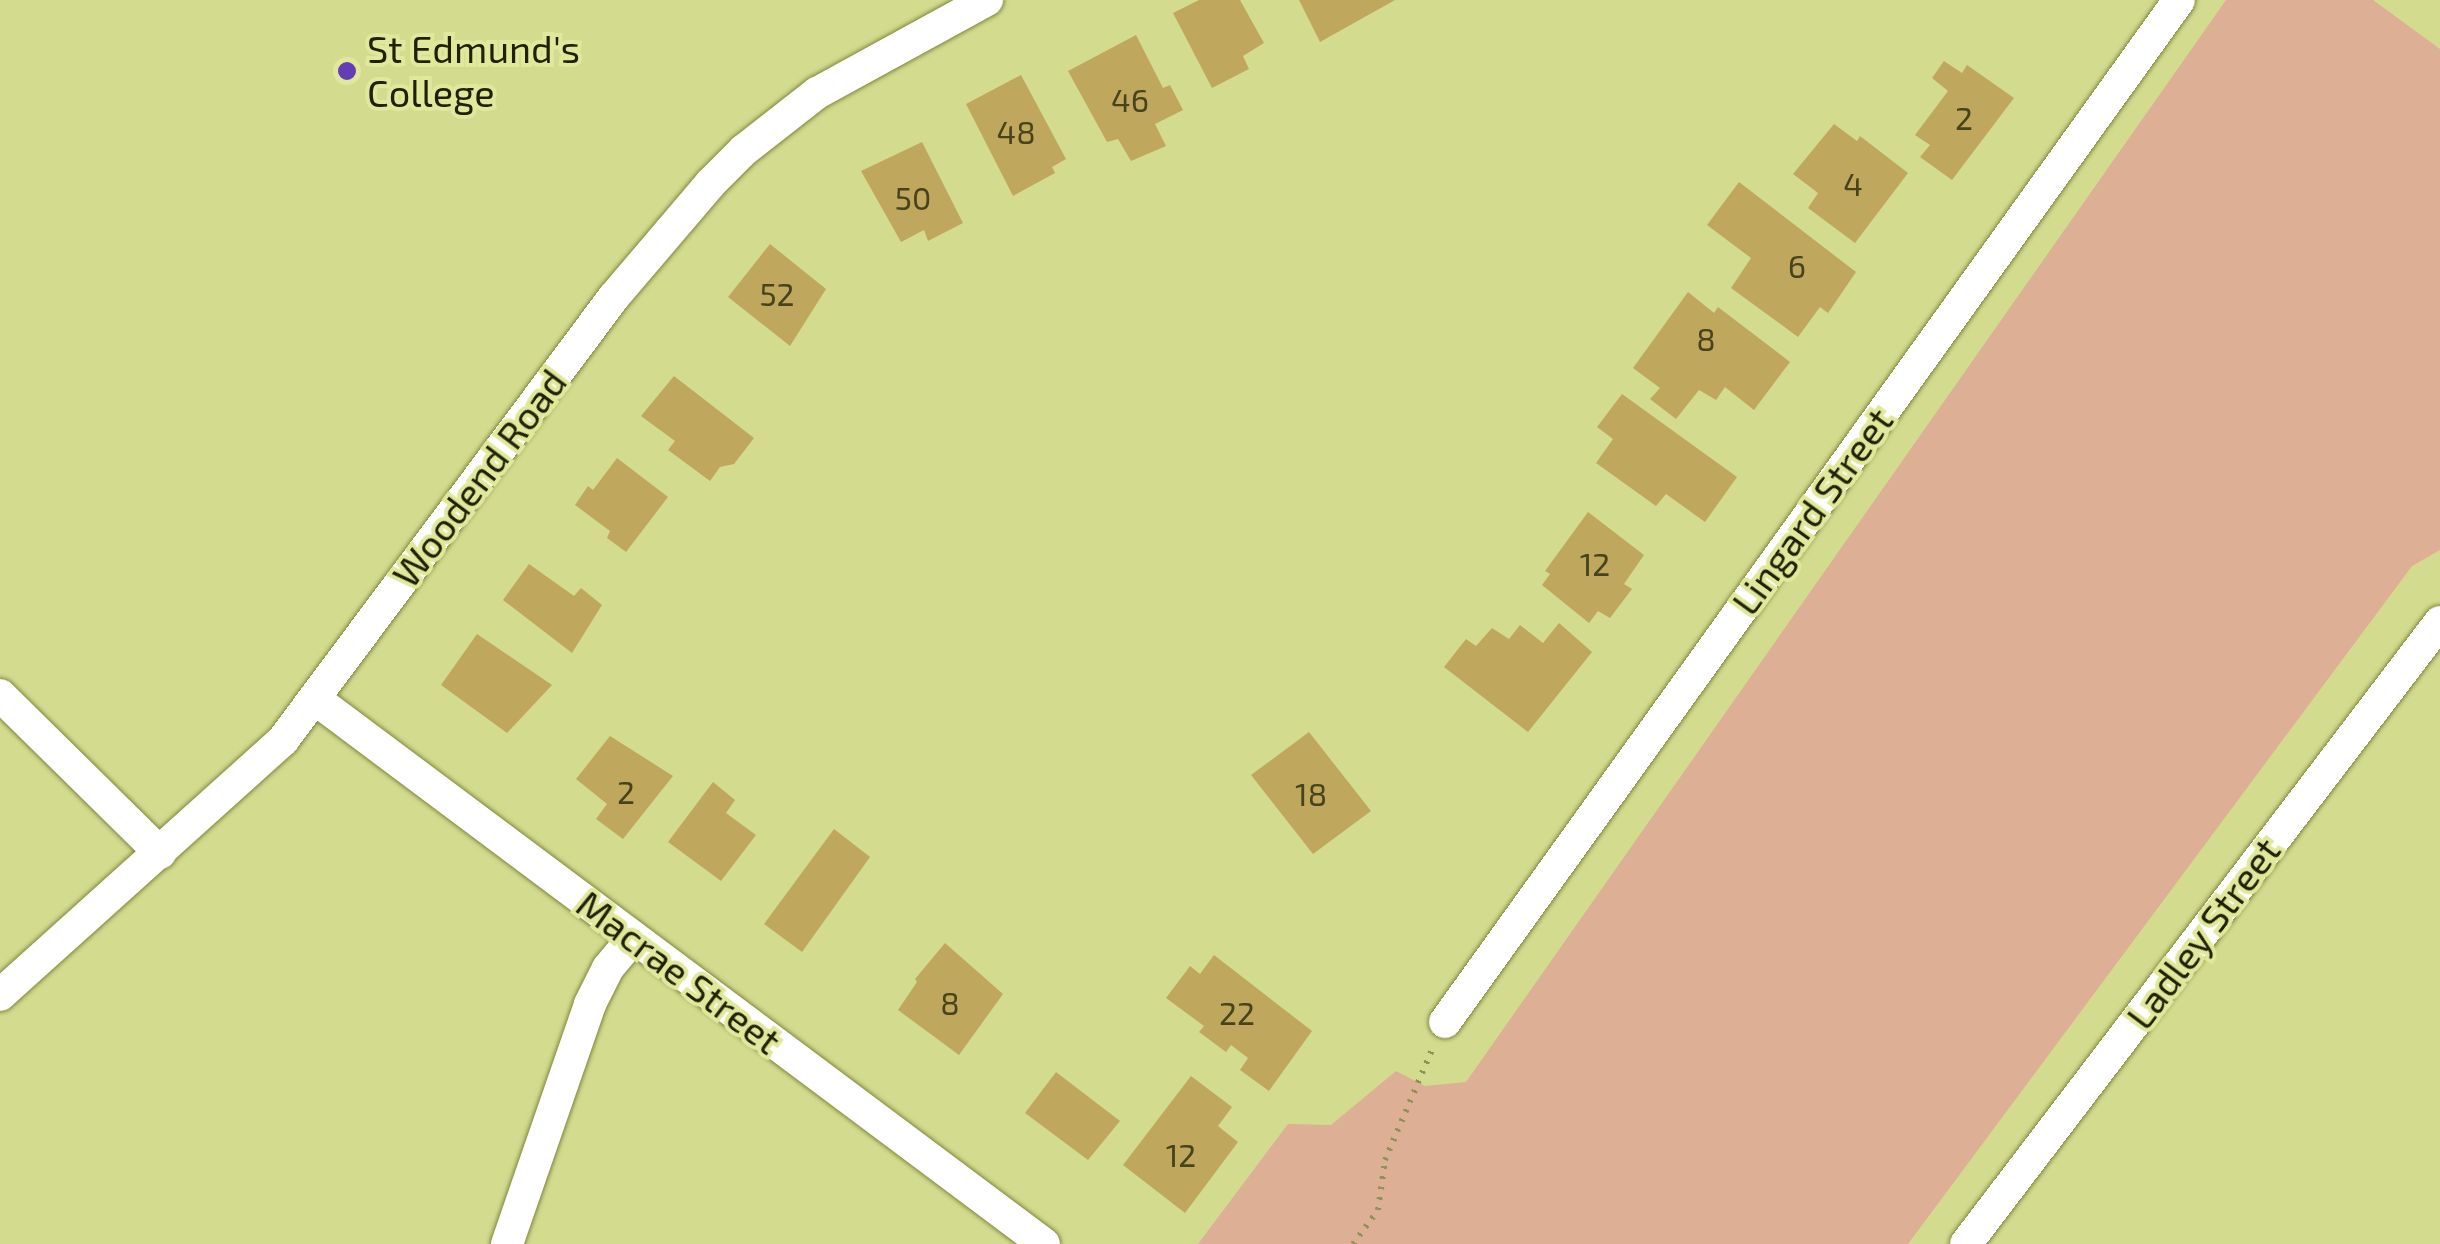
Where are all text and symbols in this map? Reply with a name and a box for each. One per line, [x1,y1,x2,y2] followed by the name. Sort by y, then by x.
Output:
[367,26,580,115] place label: St Edmund's College
[336,60,358,82] marker: St Edmund's College
[1111,80,1149,118] house number: 46
[1955,98,1973,136] house number: 2
[996,112,1036,150] house number: 48
[1843,164,1863,202] house number: 4
[895,178,931,216] house number: 50
[1788,246,1806,284] house number: 6
[759,274,795,312] house number: 52
[1696,319,1716,357] house number: 8
[382,360,576,596] street label: Woodend Road
[1722,399,1902,623] street label: Lingard Street
[1580,544,1610,582] house number: 12
[617,772,635,810] house number: 2
[1295,774,1327,812] house number: 18
[2116,828,2290,1038] street label: Ladley Street
[568,881,790,1063] street label: Macrae Street
[940,983,960,1021] house number: 8
[1219,993,1255,1031] house number: 22
[1166,1135,1196,1173] house number: 12

